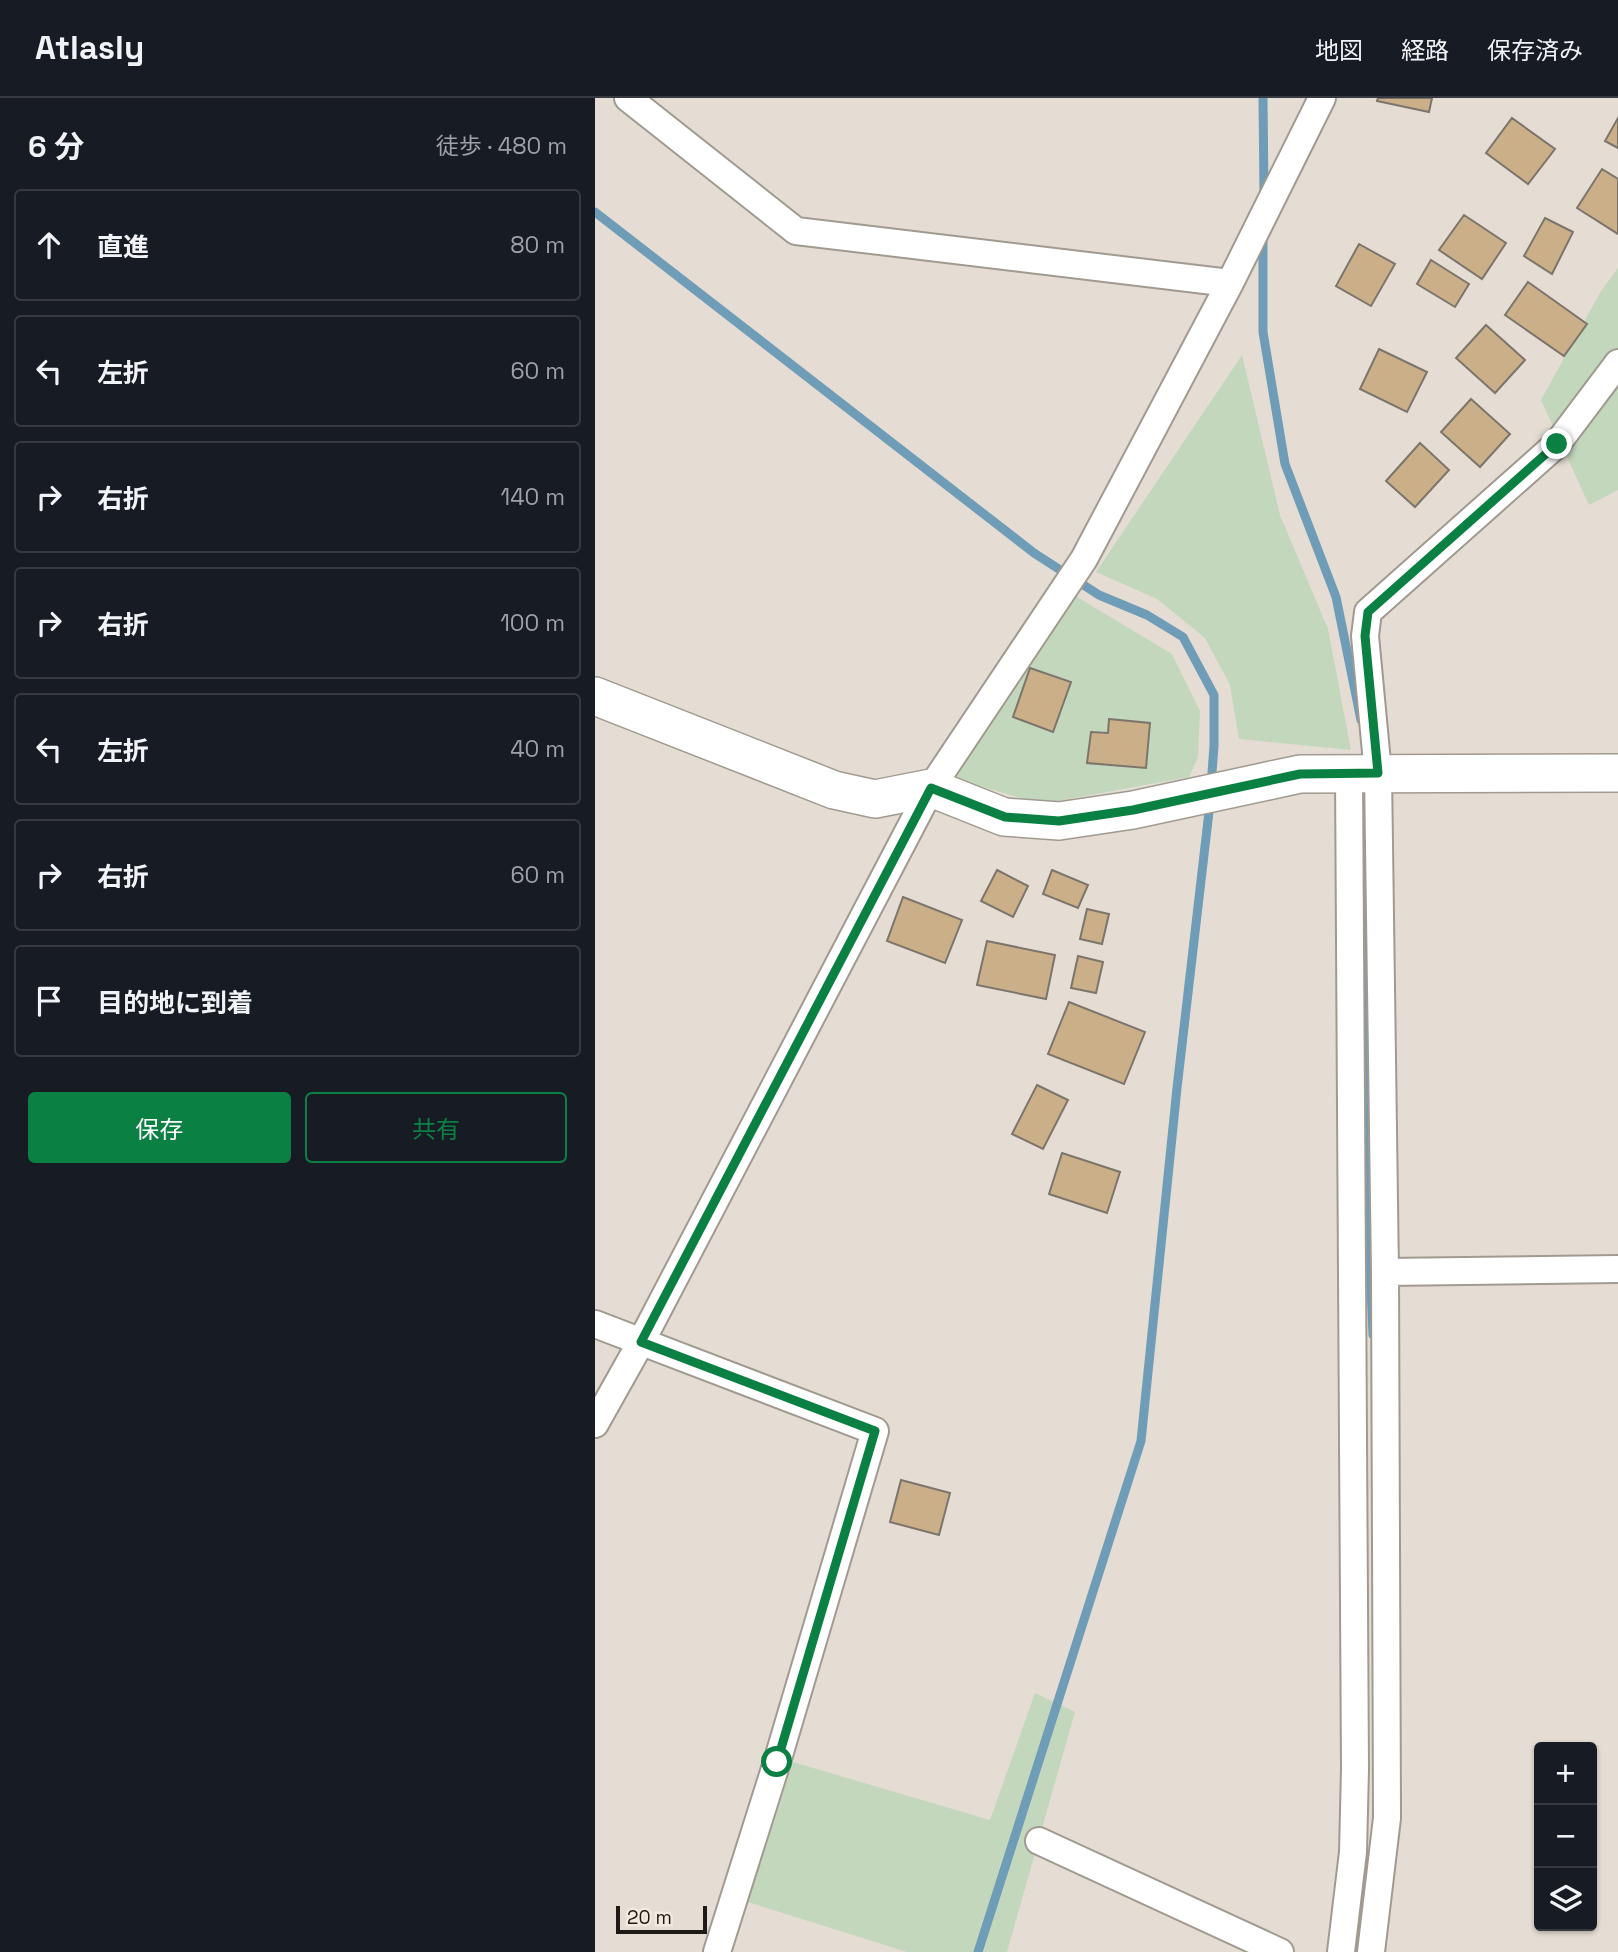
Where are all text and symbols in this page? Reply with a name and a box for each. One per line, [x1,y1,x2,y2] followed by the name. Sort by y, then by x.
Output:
[35,27,144,69] text: Atlasly
[1315,35,1363,66] text: 地図
[1401,35,1449,66] text: 経路
[1487,35,1583,66] text: 保存済み
[28,127,84,166] text: 6 分
[436,131,567,161] text: 徒歩 · 480 m
[30,226,68,264] icon: ahead
[97,230,149,264] text: 直進
[510,230,565,260] text: 80 m
[30,352,68,390] icon: left
[97,356,149,390] text: 左折
[510,356,565,386] text: 60 m
[1541,428,1572,459] route end
[30,478,68,516] icon: right
[97,482,149,516] text: 右折
[501,482,565,512] text: 140 m
[30,604,68,642] icon: right
[97,608,149,642] text: 右折
[500,608,565,638] text: 100 m
[30,730,68,768] icon: left
[97,734,149,768] text: 左折
[510,734,565,764] text: 40 m
[30,856,68,894] icon: right
[97,860,149,894] text: 右折
[510,860,565,890] text: 60 m
[30,982,68,1020] icon: arrive
[97,986,253,1020] text: 目的地に到着
[28,1092,291,1163] button: 保存
[305,1092,567,1163] button: 共有
[1534,1742,1597,1931] map controls
[1534,1742,1597,1805] button: +
[761,1746,792,1777] route start
[1534,1805,1597,1868] button: −
[1534,1868,1597,1931] button: layers
[616,1903,707,1935] scale bar
[627,1905,672,1930] text: 20 m

